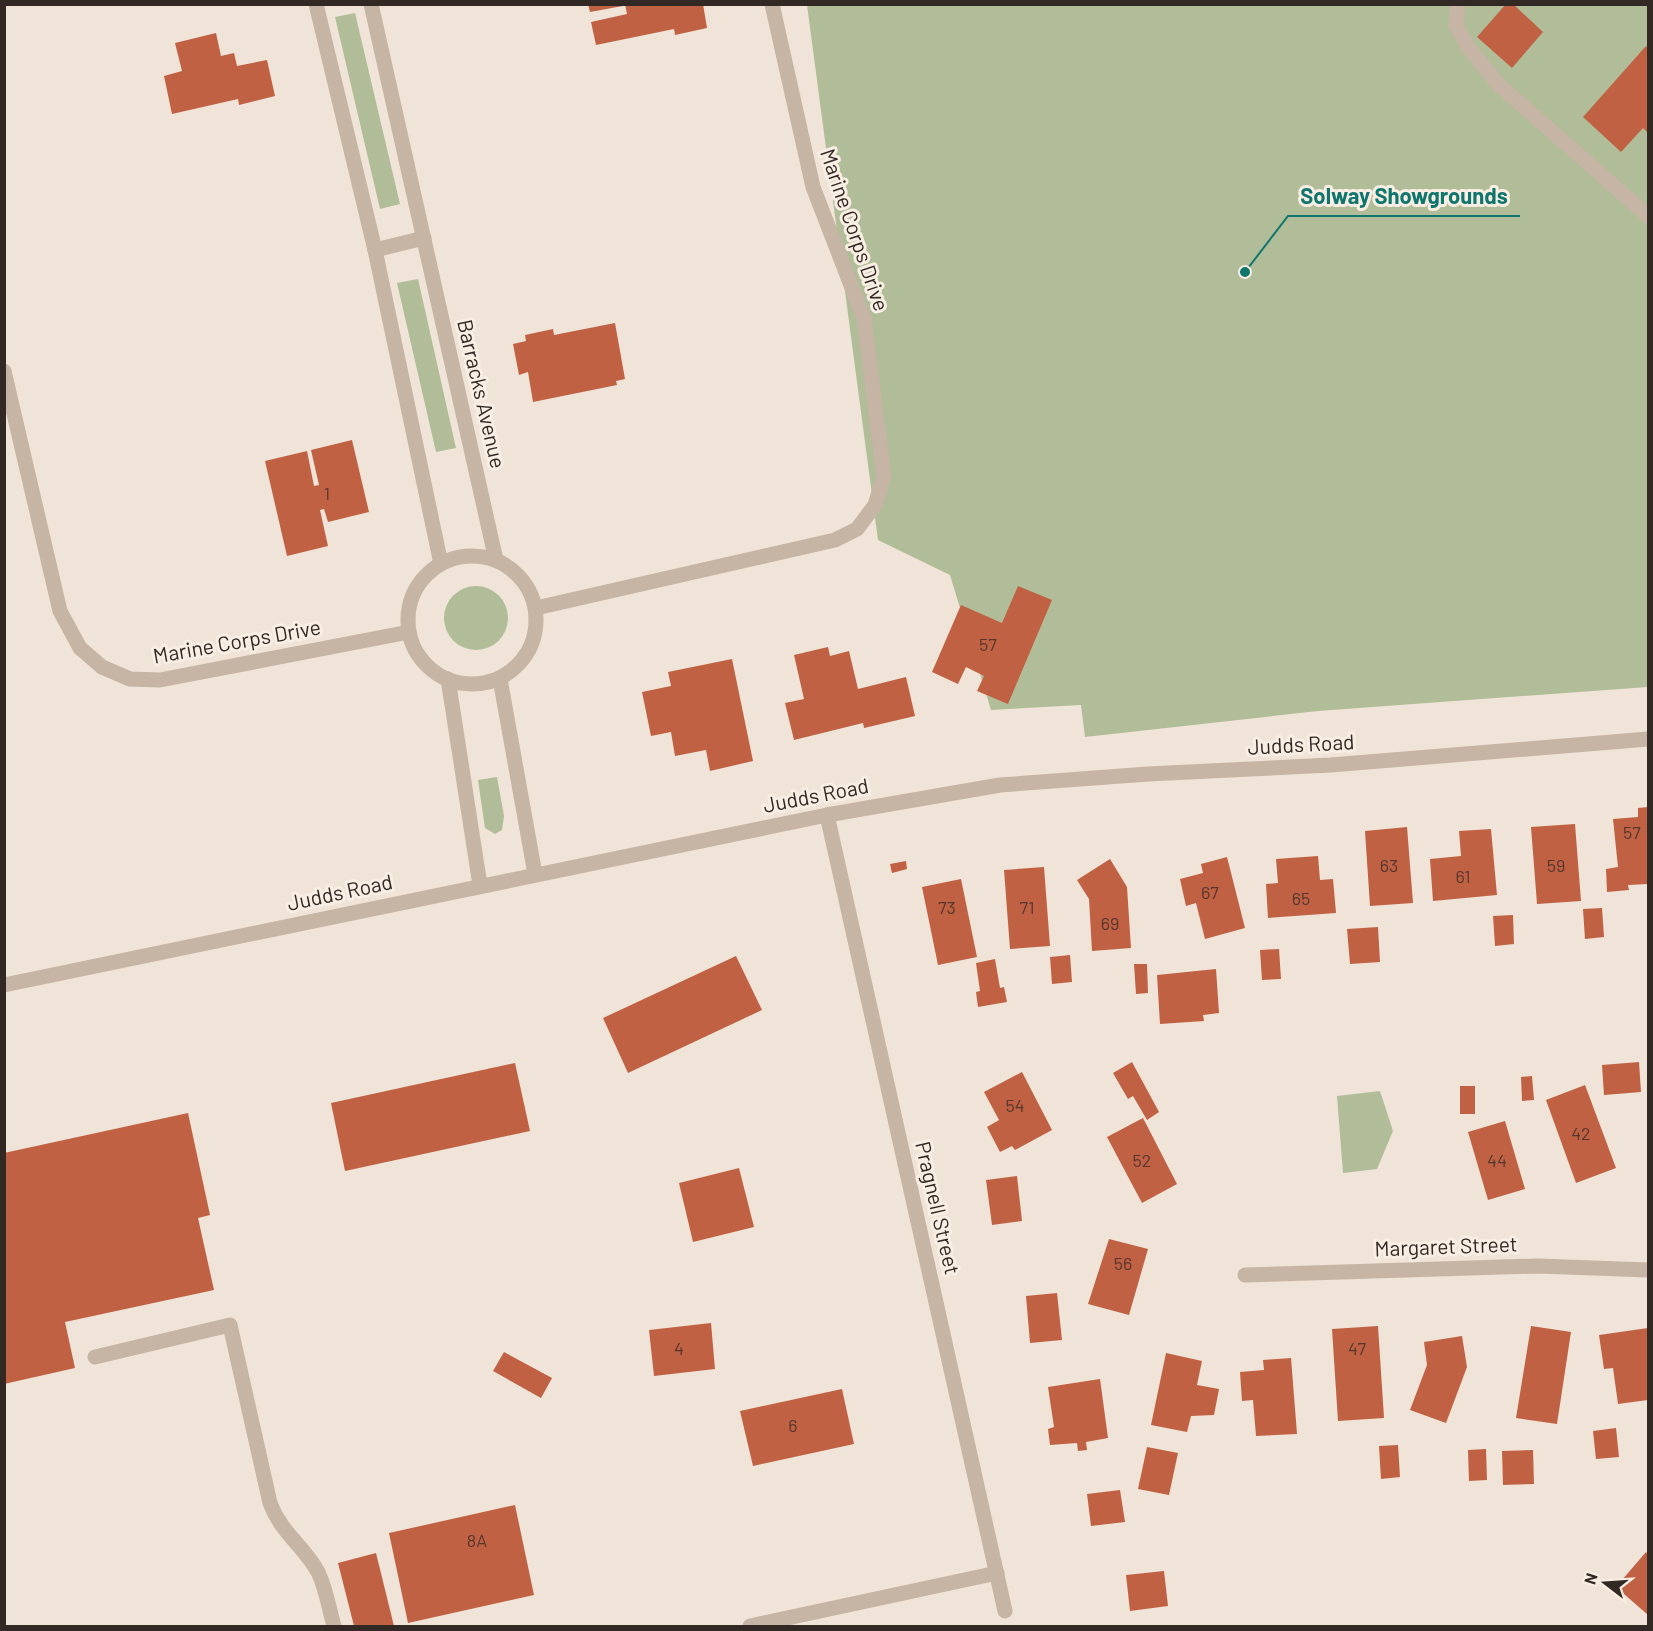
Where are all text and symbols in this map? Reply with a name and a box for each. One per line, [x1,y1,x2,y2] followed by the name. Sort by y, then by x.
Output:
[816,145,895,314] street label: Marine Corps Drive
[1288,176,1520,216] callout: Solway Showgrounds
[1300,182,1508,208] text: Solway Showgrounds
[453,317,512,471] street label: Barracks Avenue
[324,482,330,504] house number: 1
[151,613,323,668] street label: Marine Corps Drive
[979,633,997,655] house number: 57
[1247,728,1355,759] street label: Judds Road
[761,772,871,817] street label: Judds Road
[1623,821,1641,843] house number: 57
[1380,854,1398,876] house number: 63
[1547,854,1565,876] house number: 59
[1455,865,1471,887] house number: 61
[285,868,395,915] street label: Judds Road
[1201,881,1219,903] house number: 67
[1292,887,1310,909] house number: 65
[938,896,956,918] house number: 73
[1020,896,1034,918] house number: 71
[1101,912,1119,934] house number: 69
[1005,1094,1025,1116] house number: 54
[1571,1122,1591,1144] house number: 42
[911,1139,966,1277] street label: Pragnell Street
[1133,1149,1151,1171] house number: 52
[1487,1149,1507,1171] house number: 44
[1374,1231,1518,1260] street label: Margaret Street
[1114,1252,1132,1274] house number: 56
[674,1337,684,1359] house number: 4
[1348,1337,1366,1359] house number: 47
[788,1414,798,1436] house number: 6
[467,1529,487,1551] house number: 8A
[1575,1553,1635,1613] north arrow
[1580,1571,1601,1586] text: N

